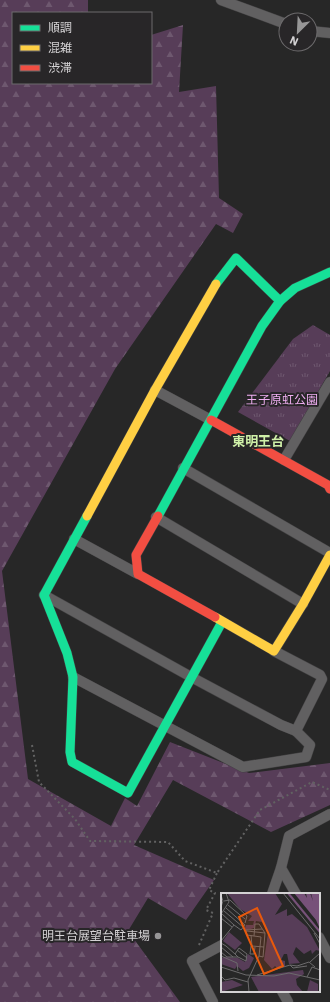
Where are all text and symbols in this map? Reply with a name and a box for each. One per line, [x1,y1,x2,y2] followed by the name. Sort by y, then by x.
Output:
[12,12,152,84] legend
[278,12,318,52] north arrow
[48,20,72,35] text: 順調
[287,33,300,49] text: N
[48,40,72,55] text: 混雑
[48,60,72,75] text: 渋滞
[246,392,318,407] park label: 王子原虹公園
[232,433,284,450] district label: 東明王台
[221,893,320,992] inset map
[42,928,150,943] place label: 明王台展望台駐車場
[153,931,163,941] marker: 明王台展望台駐車場

